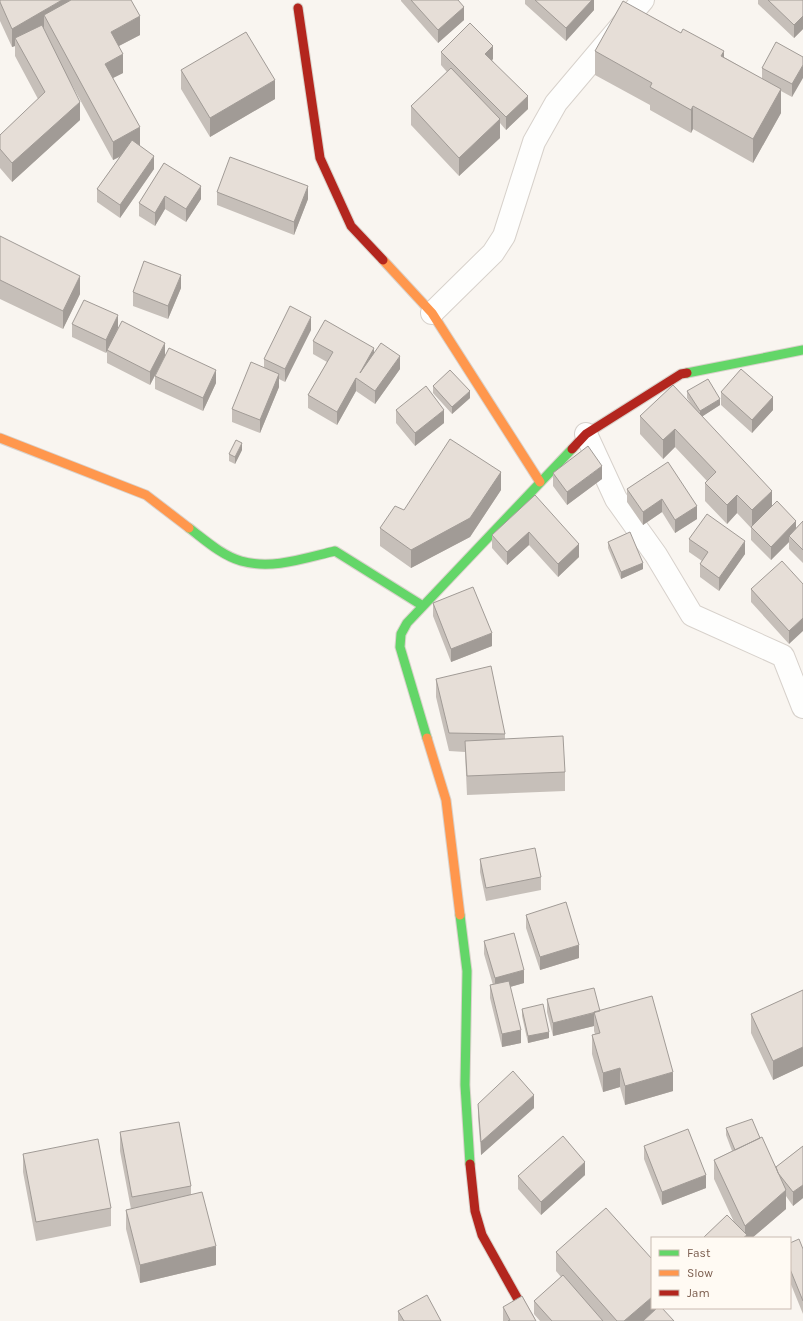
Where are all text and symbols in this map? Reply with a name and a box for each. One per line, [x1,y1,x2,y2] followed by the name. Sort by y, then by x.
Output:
[651,1237,791,1309] legend
[687,1246,711,1260] text: Fast
[687,1266,713,1280] text: Slow
[687,1286,710,1300] text: Jam

